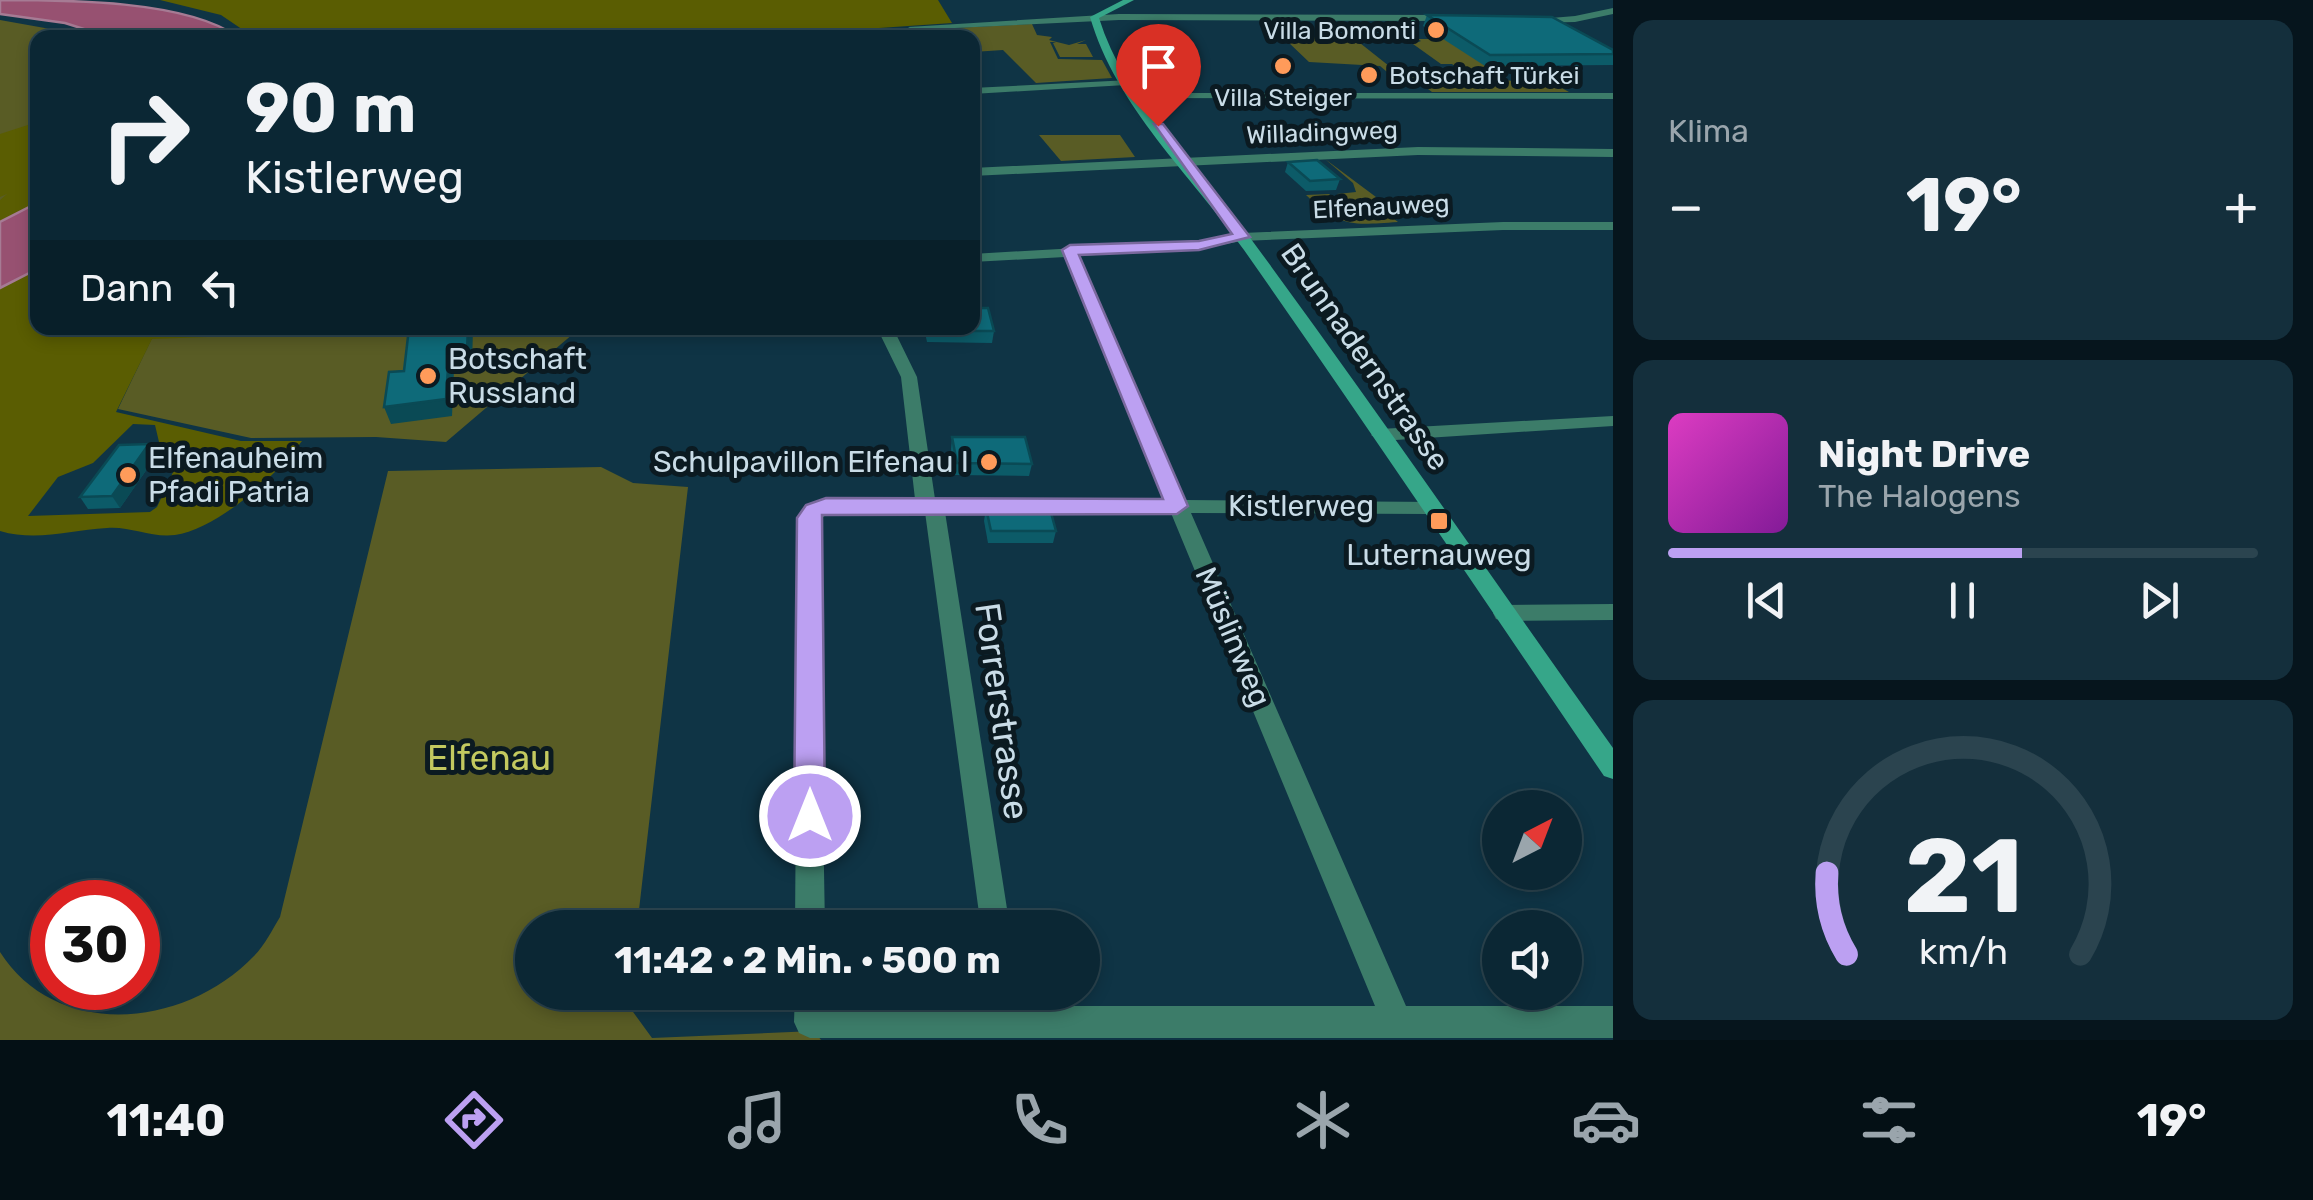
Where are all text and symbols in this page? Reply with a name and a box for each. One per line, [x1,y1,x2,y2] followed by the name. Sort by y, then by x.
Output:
[1263,16,1416,45] place label: Villa Bomonti
[1425,19,1447,41] marker: Villa Bomonti
[1116,24,1201,127] pin
[1131,39,1186,94] icon: arrive
[1272,55,1294,77] marker: Villa Steiger
[1389,61,1579,90] place label: Botschaft Türkei
[1358,64,1380,86] marker: Botschaft Türkei
[245,67,417,150] text: 90 m
[80,70,210,200] icon: right
[1214,83,1353,112] place label: Villa Steiger
[1668,112,1749,150] text: Klima
[1246,115,1398,150] street label: Willadingweg
[245,151,464,204] text: Kistlerweg
[1906,161,2022,250] text: 19°
[1668,174,1704,239] text: −
[2224,174,2258,239] text: +
[1312,188,1450,225] street label: Elfenauweg
[1273,237,1457,477] street label: Brunnadernstrasse
[193,260,248,315] icon: left
[80,265,173,311] text: Dann
[448,341,587,411] place label: Botschaft Russland
[417,365,439,387] marker: Botschaft Russland
[1818,431,2030,477] text: Night Drive
[148,440,323,510] place label: Elfenauheim Pfadi Patria
[653,444,969,480] place label: Schulpavillon Elfenau I
[978,451,1000,473] marker: Schulpavillon Elfenau I
[117,464,139,486] marker: Elfenauheim Pfadi Patria
[1818,477,2021,515] text: The Halogens
[1228,488,1374,524] street label: Kistlerweg
[1428,510,1450,532] marker: Luternauweg
[1346,537,1532,573] place label: Luternauweg
[1188,562,1278,712] street label: Müslinweg
[1739,573,1794,628] icon: previous
[1935,573,1990,628] icon: pause
[2132,573,2187,628] icon: next
[966,600,1038,822] street label: Forrerstrasse
[427,737,551,779] park label: Elfenau
[758,764,862,868] position arrow
[1482,790,1582,890] north arrow
[1482,790,1582,1010] map controls
[1903,815,2023,938] text: 21
[30,880,160,1010] speed limit sign: 30
[1482,910,1582,1010] button: sound
[1918,931,2008,973] text: km/h
[614,937,1001,983] text: 11:42 · 2 Min. · 500 m
[439,1085,509,1155] icon: directions
[722,1085,792,1155] icon: music
[1005,1085,1075,1155] icon: phone
[1288,1085,1358,1155] icon: climate
[1571,1085,1641,1155] icon: car
[1854,1085,1924,1155] icon: filters
[107,1094,226,1147] text: 11:40
[2137,1094,2206,1147] text: 19°

